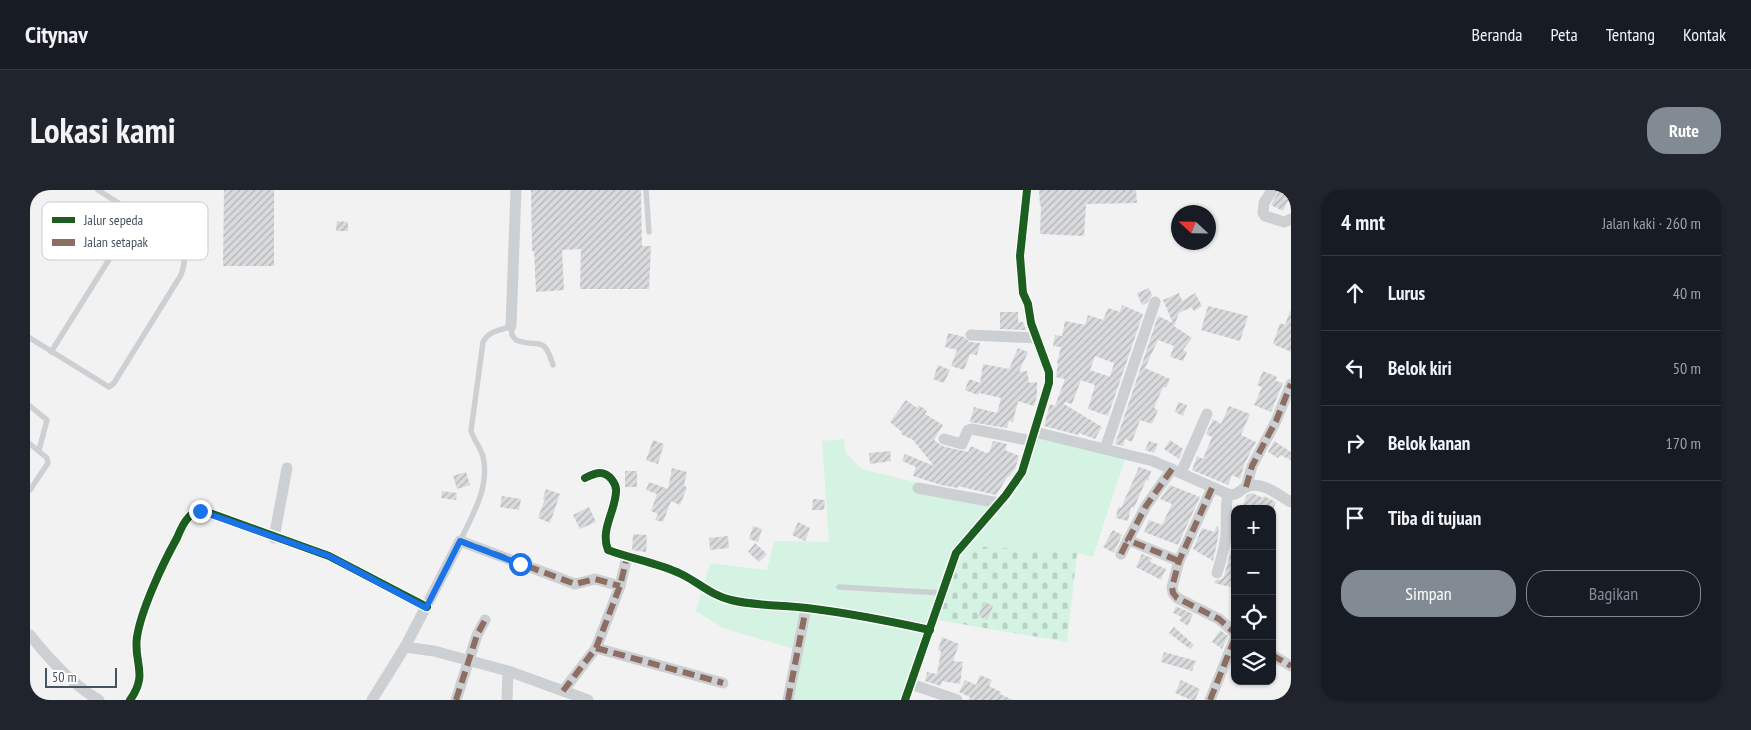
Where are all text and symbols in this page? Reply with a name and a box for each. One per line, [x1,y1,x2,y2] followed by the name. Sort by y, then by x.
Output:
[25,19,88,50] text: Citynav
[1472,23,1522,46] text: Beranda
[1550,23,1578,46] text: Peta
[1606,23,1655,46] text: Tentang
[1683,23,1726,46] text: Kontak
[30,107,176,153] text: Lokasi kami
[1647,107,1721,154] button: Rute
[42,202,208,260] legend
[1171,205,1216,250] north arrow
[1341,209,1385,236] text: 4 mnt
[83,211,143,229] text: Jalur sepeda
[1602,213,1701,233] text: Jalan kaki · 260 m
[83,233,149,251] text: Jalan setapak
[1341,279,1369,307] icon: ahead
[1388,281,1425,305] text: Lurus
[1673,283,1701,303] text: 40 m
[1341,354,1369,382] icon: left
[1388,356,1452,380] text: Belok kiri
[1673,358,1701,378] text: 50 m
[1341,429,1369,457] icon: right
[1388,431,1470,455] text: Belok kanan
[1666,433,1701,453] text: 170 m
[189,500,212,523] route end
[1341,504,1369,532] icon: arrive
[1231,505,1276,685] map controls
[1231,505,1276,550] button: +
[1388,506,1481,530] text: Tiba di tujuan
[1231,550,1276,595] button: −
[509,553,532,576] route start
[1341,570,1516,617] button: Simpan
[1526,570,1701,617] button: Bagikan
[1231,595,1276,640] button: locate
[1231,640,1276,685] button: layers
[45,665,118,688] scale bar
[52,668,77,686] text: 50 m

